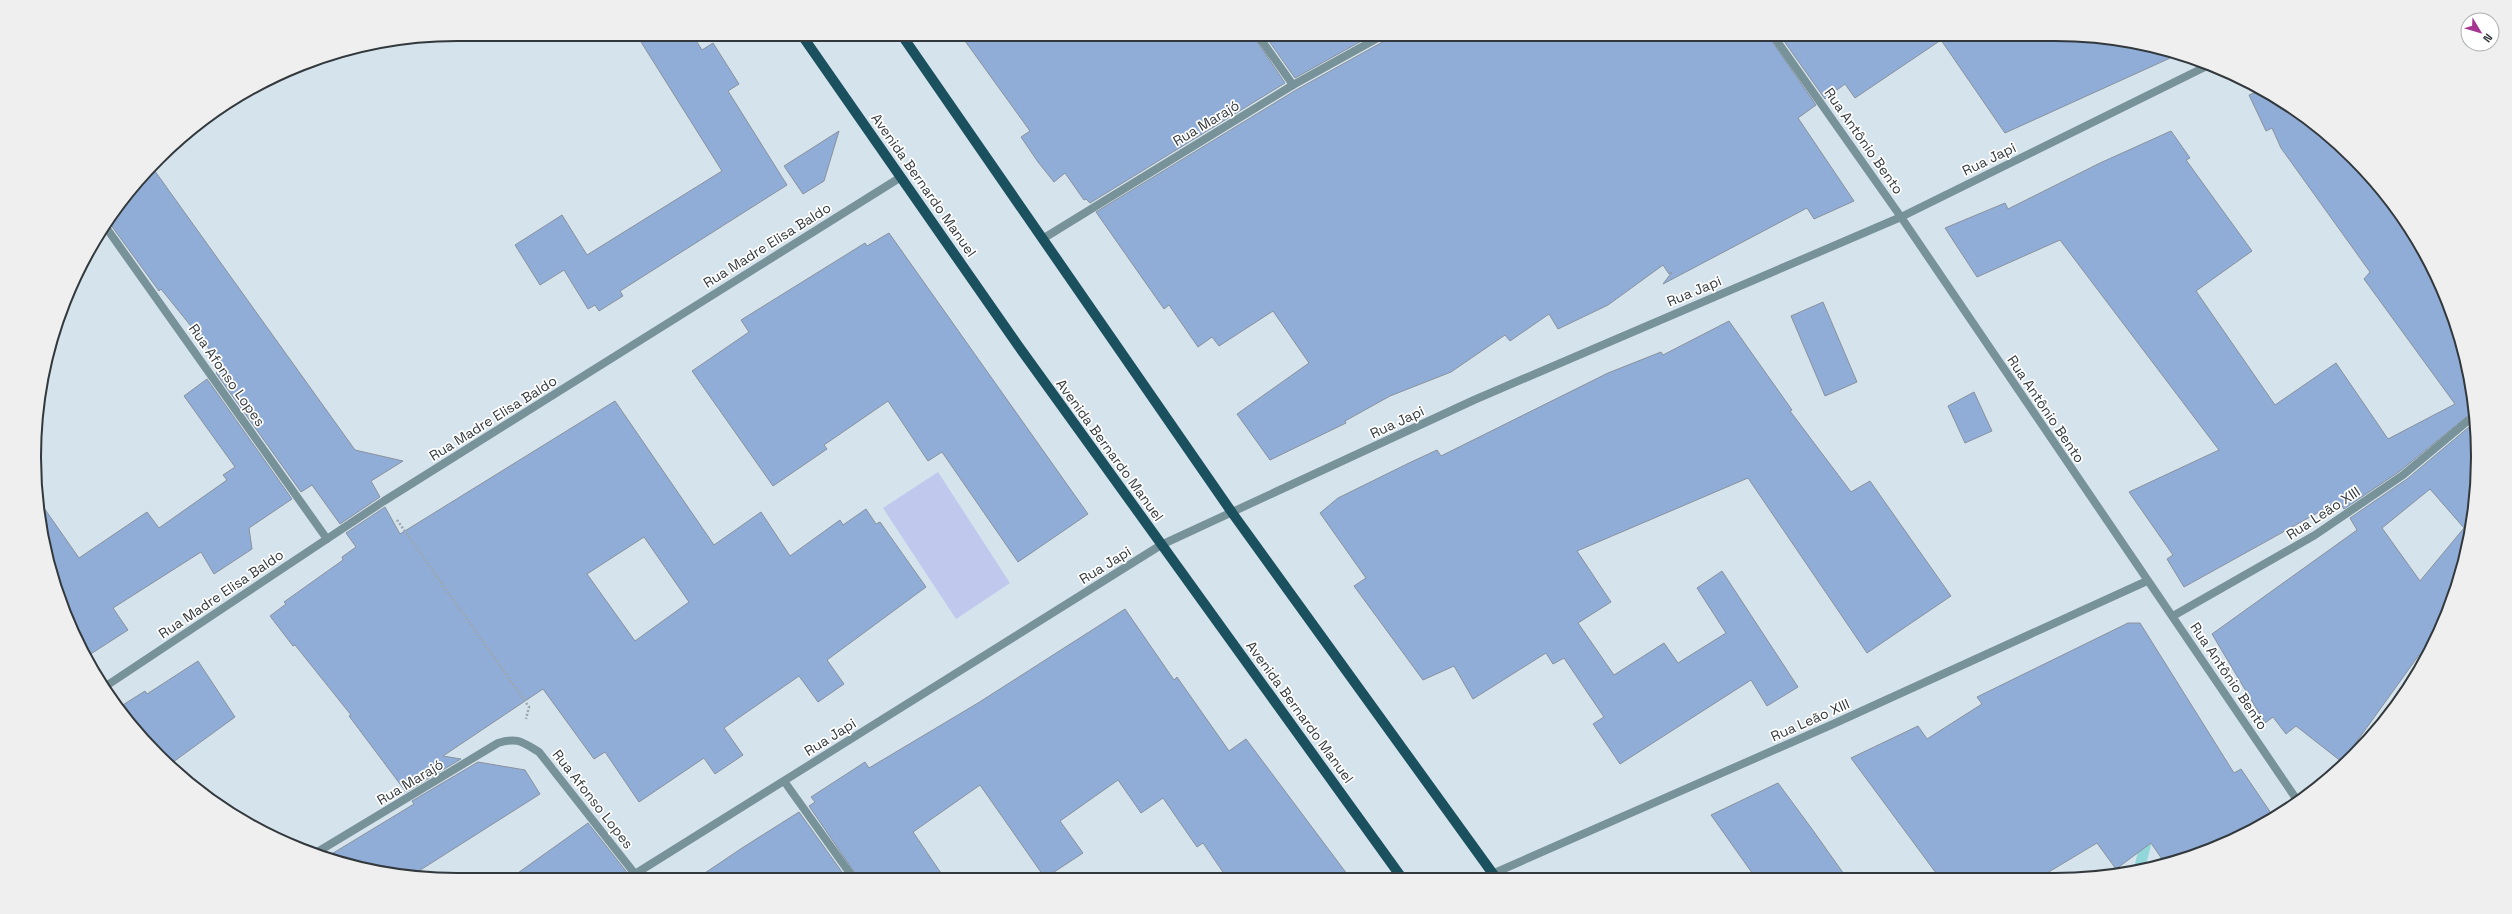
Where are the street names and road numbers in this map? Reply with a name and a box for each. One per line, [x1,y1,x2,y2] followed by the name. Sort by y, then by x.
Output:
[1821,84,1907,198] street label: Rua Antônio Bento
[1169,96,1243,150] street label: Rua Marajó
[867,110,981,260] street label: Avenida Bernardo Manuel
[1959,138,2019,180] street label: Rua Japi
[700,198,834,292] street label: Rua Madre Elisa Baldo
[1664,271,1724,311] street label: Rua Japi
[185,320,269,430] street label: Rua Afonso Lopes
[2003,352,2089,466] street label: Rua Antônio Bento
[426,371,560,465] street label: Rua Madre Elisa Baldo
[1052,375,1168,525] street label: Avenida Bernardo Manuel
[1367,402,1427,442] street label: Rua Japi
[2283,483,2363,543] street label: Rua Leão XIII
[1076,542,1134,588] street label: Rua Japi
[155,545,287,643] street label: Rua Madre Elisa Baldo
[2186,619,2272,733] street label: Rua Antônio Bento
[1242,637,1358,787] street label: Avenida Bernardo Manuel
[1768,695,1852,745] street label: Rua Leão XIII
[801,714,859,760] street label: Rua Japi
[549,746,637,852] street label: Rua Afonso Lopes
[373,755,447,809] street label: Rua Marajó

